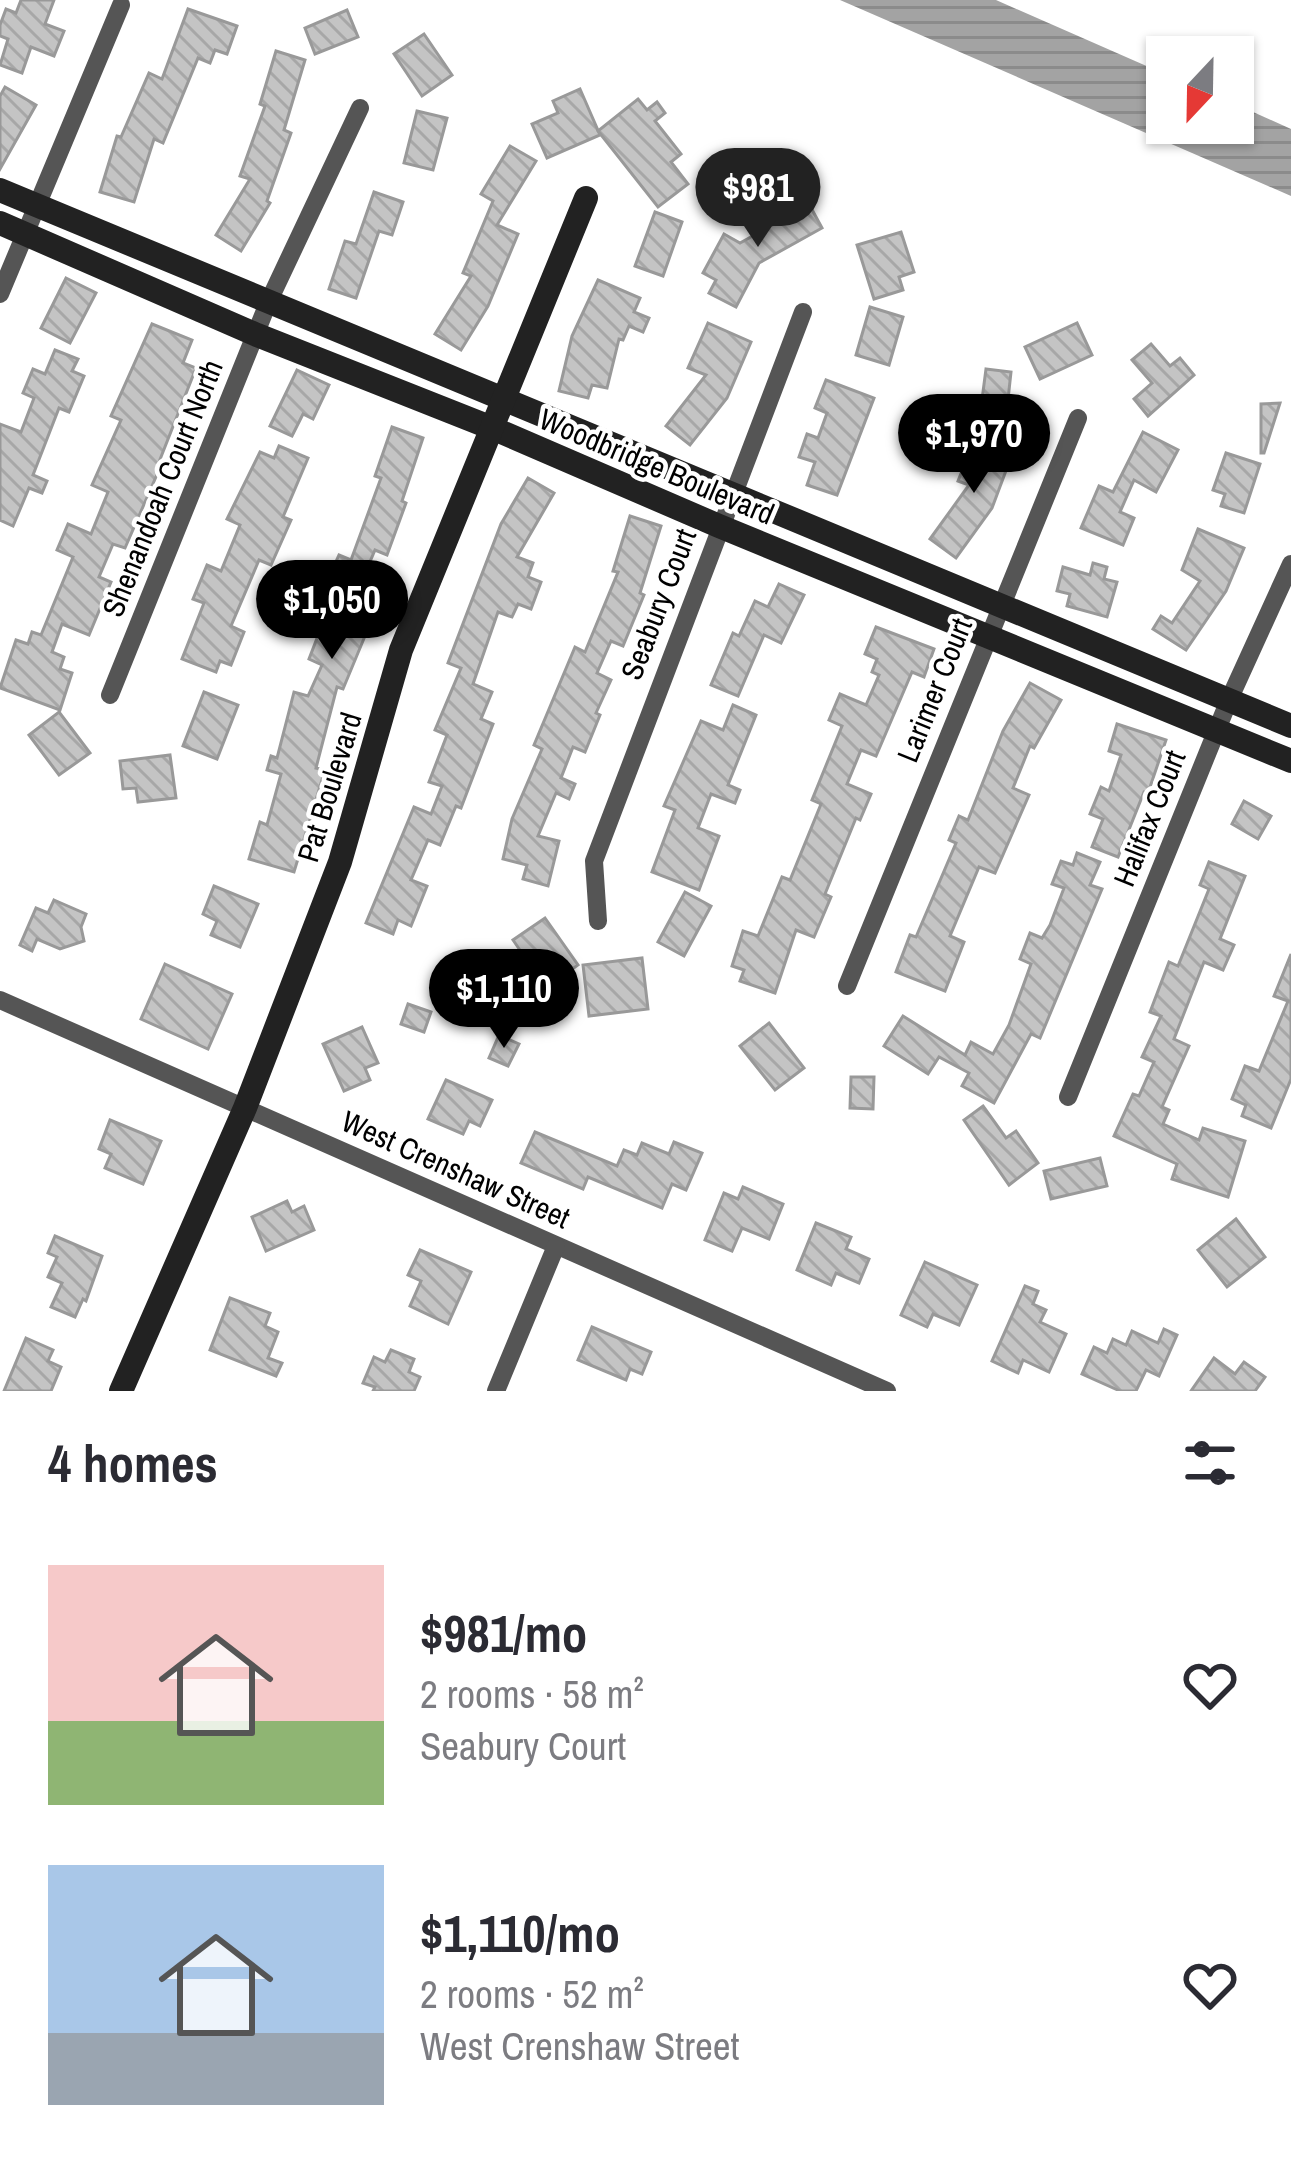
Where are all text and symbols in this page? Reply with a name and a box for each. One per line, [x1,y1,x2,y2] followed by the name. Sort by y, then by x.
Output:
[1146,36,1254,144] north arrow
[1146,36,1254,144] map controls
[687,148,829,250] pin: $981
[722,161,794,213] text: $981
[92,354,232,622] street label: Shenandoah Court North
[876,394,1072,496] pin: $1,970
[534,399,780,533] street label: Woodbridge Boulevard
[925,407,1023,459] text: $1,970
[611,523,705,685] street label: Seabury Court
[234,560,430,662] pin: $1,050
[283,573,381,625] text: $1,050
[887,612,981,768] street label: Larimer Court
[287,707,371,867] street label: Pat Boulevard
[1104,744,1194,892] street label: Halifax Court
[406,949,602,1051] pin: $1,110
[456,962,552,1014] text: $1,110
[336,1101,576,1237] street label: West Crenshaw Street
[48,1429,218,1498] text: 4 homes
[1177,1430,1243,1496] icon: filters
[420,1599,587,1668] text: $981/mo
[144,1613,288,1757] icon: home
[1177,1652,1243,1718] icon: heart
[420,1668,644,1720] text: 2 rooms · 58 m²
[420,1720,626,1772] text: Seabury Court
[420,1899,620,1968] text: $1,110/mo
[144,1913,288,2057] icon: home
[1177,1952,1243,2018] icon: heart
[420,1968,644,2020] text: 2 rooms · 52 m²
[420,2020,739,2072] text: West Crenshaw Street

